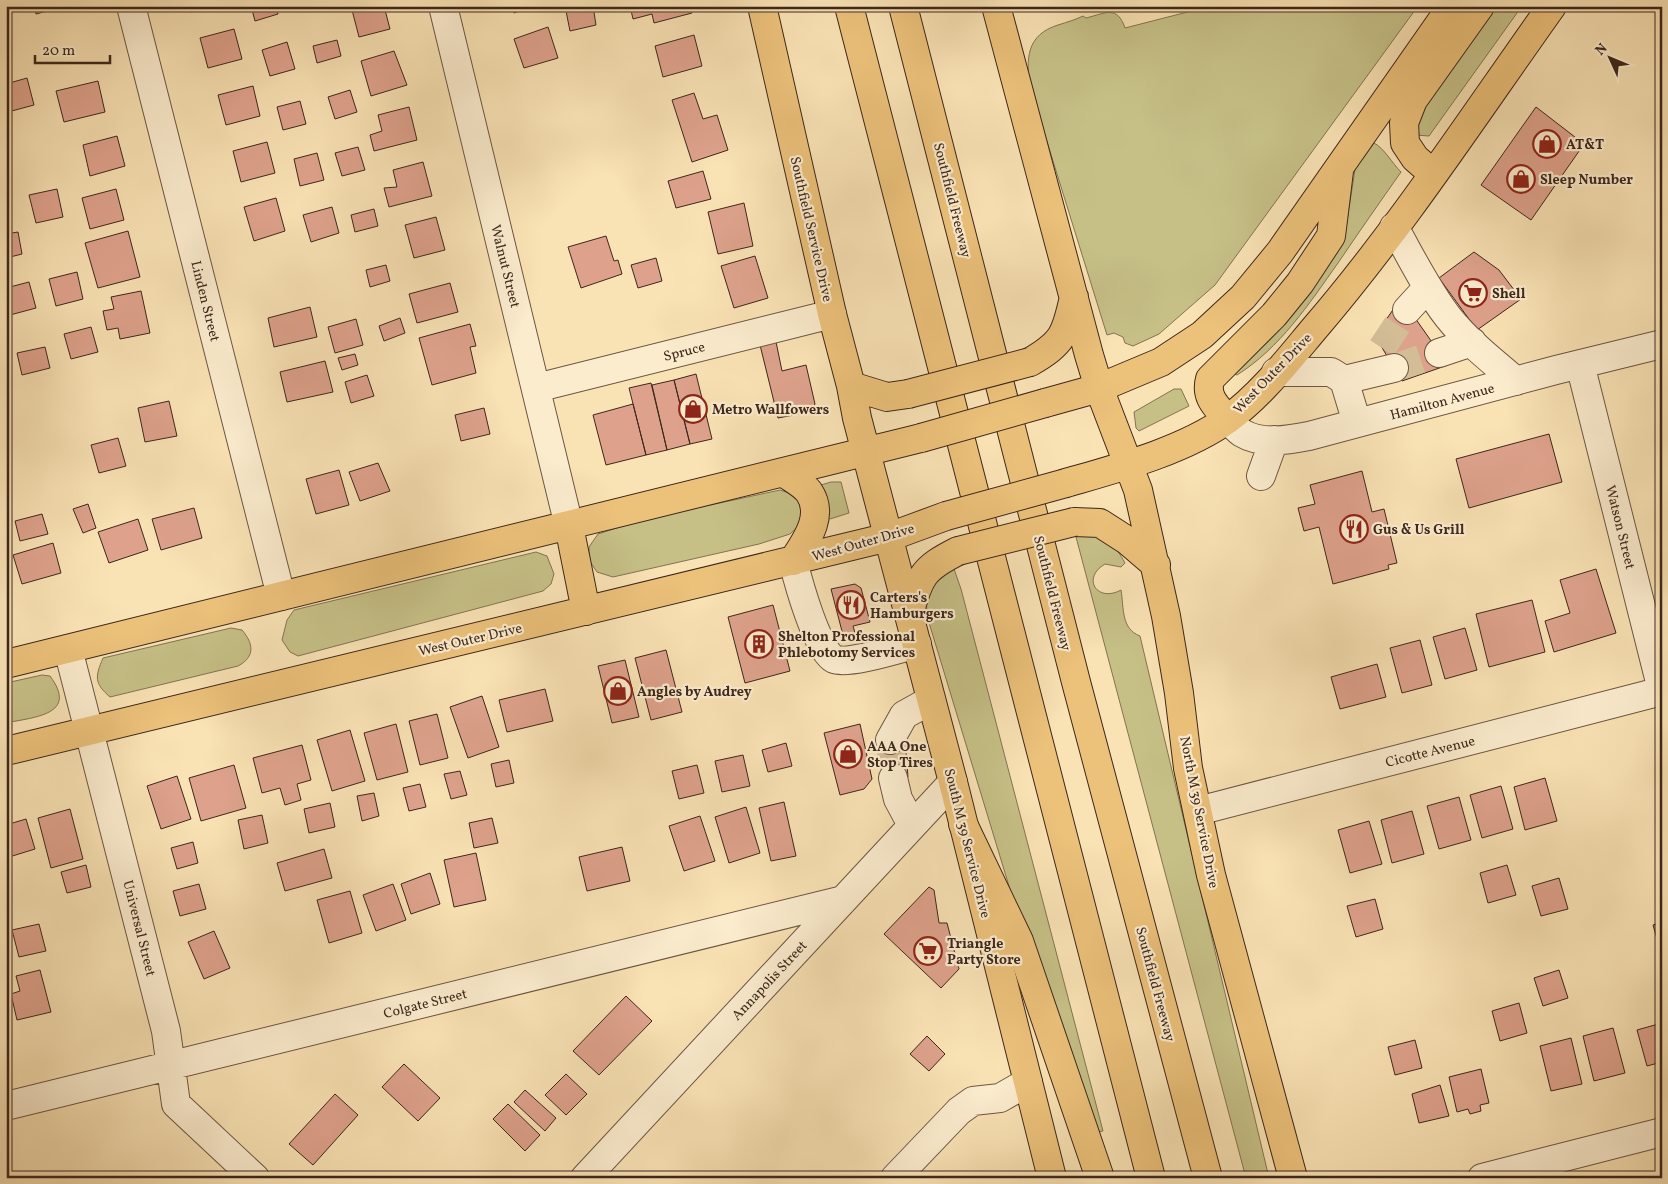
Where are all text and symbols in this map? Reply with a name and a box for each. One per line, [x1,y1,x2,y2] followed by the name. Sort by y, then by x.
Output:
[35,32,110,64] scale bar
[1586,32,1636,82] north arrow
[1591,40,1612,60] text: N
[42,41,75,62] text: 20 m
[1532,129,1562,159] shop icon: AT&T
[1566,136,1604,155] place label: AT&T
[928,141,975,260] street label: Southfield Freeway
[785,155,837,304] street label: Southfield Service Drive
[1506,164,1536,194] shop icon: Sleep Number
[1540,171,1633,190] place label: Sleep Number
[485,223,524,310] street label: Walnut Street
[185,259,224,344] street label: Linden Street
[1458,278,1488,308] supermarket icon: Shell
[1492,285,1526,304] place label: Shell
[1230,329,1317,419] street label: West Outer Drive
[661,338,708,367] street label: Spruce
[1388,379,1497,426] street label: Hamilton Avenue
[678,394,708,424] shop icon: Metro Wallfowers
[712,401,829,420] place label: Metro Wallfowers
[1600,483,1639,571] street label: Watson Street
[1339,514,1369,544] restaurant icon: Gus & Us Grill
[810,520,917,567] street label: West Outer Drive
[1373,521,1465,540] place label: Gus & Us Grill
[1028,534,1075,653] street label: Southfield Freeway
[870,589,954,624] place label: Carters's Hamburgers
[836,590,866,620] restaurant icon: Carters's Hamburgers
[417,619,524,662] street label: West Outer Drive
[778,628,915,663] place label: Shelton Professional Phlebotomy Services
[744,629,774,659] building icon: Shelton Professional Phlebotomy Services
[603,676,633,706] shop icon: Angles by Audrey
[637,683,752,702] place label: Angles by Audrey
[1384,732,1478,773] street label: Cicotte Avenue
[1174,735,1223,890] street label: North M 39 Service Drive
[867,738,933,773] place label: AAA One Stop Tires
[833,739,863,769] shop icon: AAA One Stop Tires
[939,767,994,921] street label: South M 39 Service Drive
[117,878,160,978] street label: Universal Street
[1130,925,1179,1044] street label: Southfield Freeway
[947,935,1021,970] place label: Triangle Party Store
[913,936,943,966] supermarket icon: Triangle Party Store
[728,937,812,1025] street label: Annapolis Street
[382,985,469,1024] street label: Colgate Street

